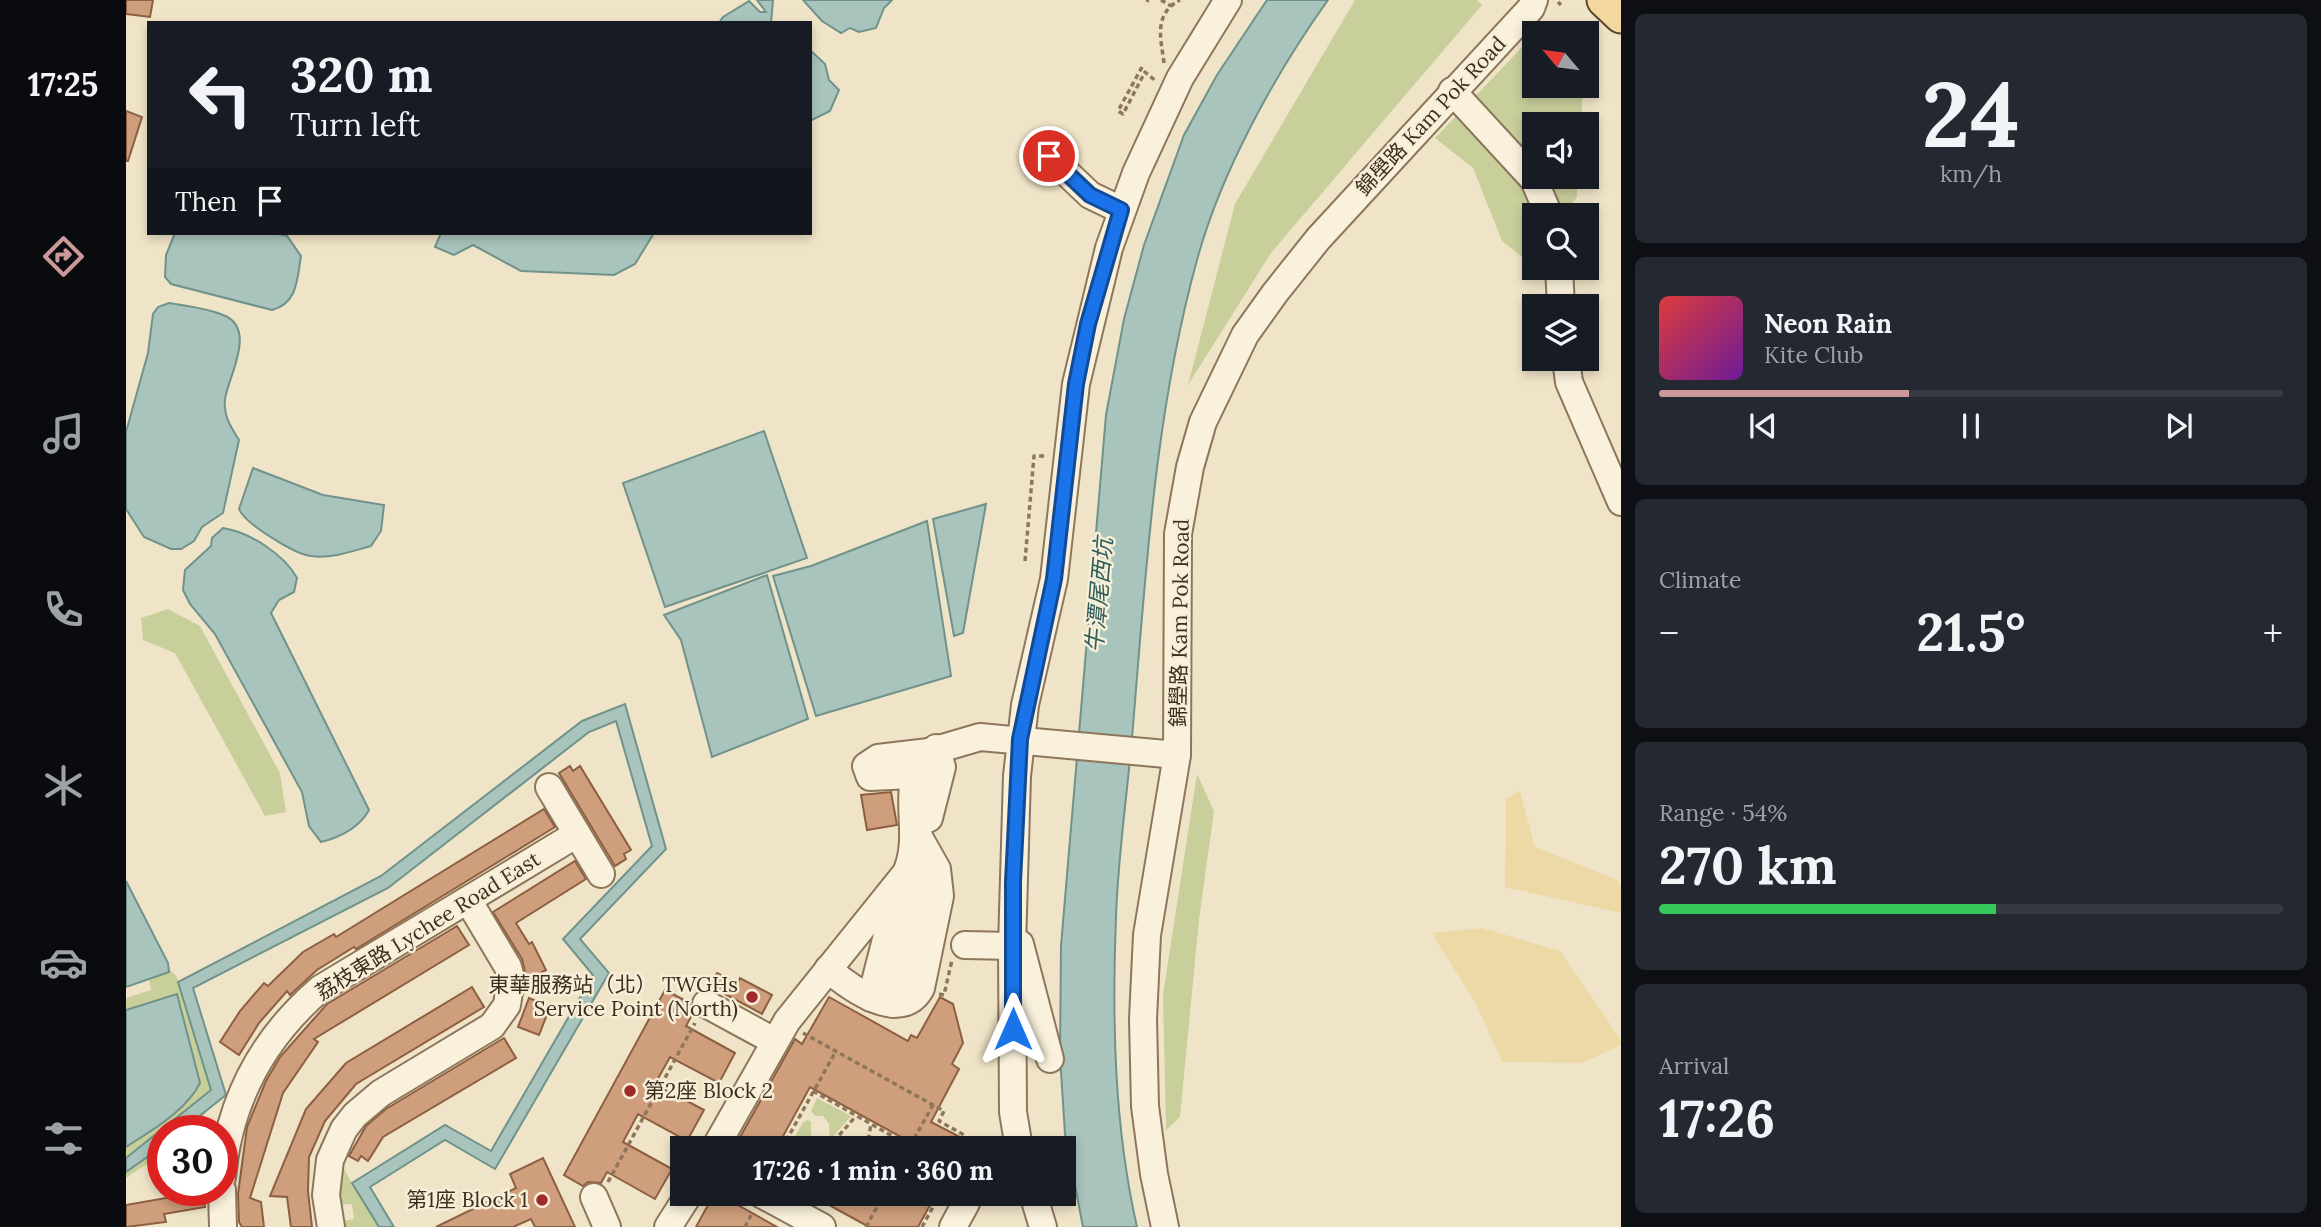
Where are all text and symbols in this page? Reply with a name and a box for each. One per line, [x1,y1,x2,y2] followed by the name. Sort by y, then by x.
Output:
[1522,21,1600,98] north arrow
[1522,21,1599,371] map controls
[1350,30,1512,201] street label: 錦壆路 Kam Pok Road
[290,43,433,105] text: 320 m
[175,49,266,140] icon: left
[1922,55,2020,172] text: 24
[28,64,98,105] text: 17:25
[290,104,420,145] text: Turn left
[1522,112,1599,189] button: sound
[1019,126,1079,186] pin
[1030,137,1068,175] icon: arrive
[1940,159,2002,188] text: km/h
[251,182,289,220] icon: arrive
[175,185,237,218] text: Then
[1522,203,1599,280] button: search
[39,232,88,281] icon: directions
[1522,294,1599,371] button: layers
[1764,307,1892,340] text: Neon Rain
[1764,340,1863,369] text: Kite Club
[1744,407,1782,445] icon: previous
[1952,407,1990,445] icon: pause
[2160,407,2198,445] icon: next
[39,409,88,458] icon: music
[1164,519,1195,727] street label: 錦壆路 Kam Pok Road
[1079,533,1118,654] water label: 牛潭尾西坑
[1659,565,1741,594] text: Climate
[39,585,88,634] icon: phone
[1917,599,2025,665] text: 21.5°
[1659,609,1679,657] text: −
[2263,609,2283,657] text: +
[39,761,88,810] icon: climate
[1659,798,1787,827] text: Range · 54%
[1659,832,1837,898] text: 270 km
[310,845,546,1006] street label: 荔枝東路 Lychee Road East
[39,938,88,987] icon: car
[489,971,738,1022] place label: 東華服務站（北） TWGHs Service Point (North)
[744,989,760,1005] marker: 東華服務站（北） TWGHs Service Point (North)
[976,992,1050,1066] position arrow
[1659,1051,1729,1080] text: Arrival
[644,1077,773,1104] place label: 第2座 Block 2
[622,1083,638,1099] marker: 第2座 Block 2
[1659,1085,1775,1151] text: 17:26
[39,1114,88,1163] icon: filters
[147,1115,238,1206] speed limit sign: 30
[753,1154,993,1187] text: 17:26 · 1 min · 360 m
[406,1186,528,1213] place label: 第1座 Block 1
[534,1192,550,1208] marker: 第1座 Block 1

